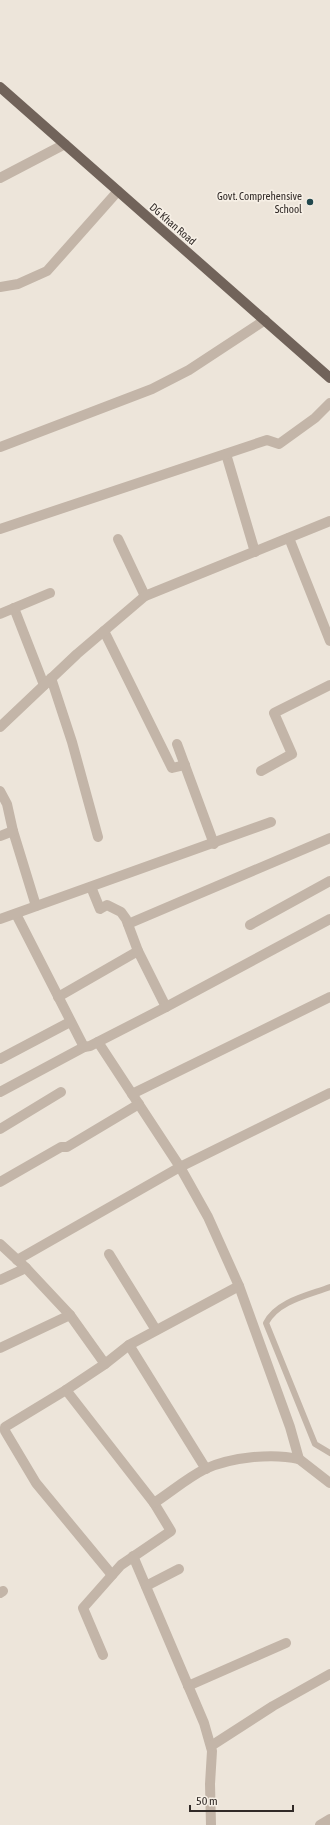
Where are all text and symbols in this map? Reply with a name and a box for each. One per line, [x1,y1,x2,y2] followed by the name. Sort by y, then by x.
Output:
[217,190,302,215] place label: Govt. Comprehensive School
[305,197,315,207] marker: Govt. Comprehensive School
[147,201,199,247] street label: DG Khan Road
[190,1787,293,1813] scale bar
[196,1794,218,1808] text: 50 m

